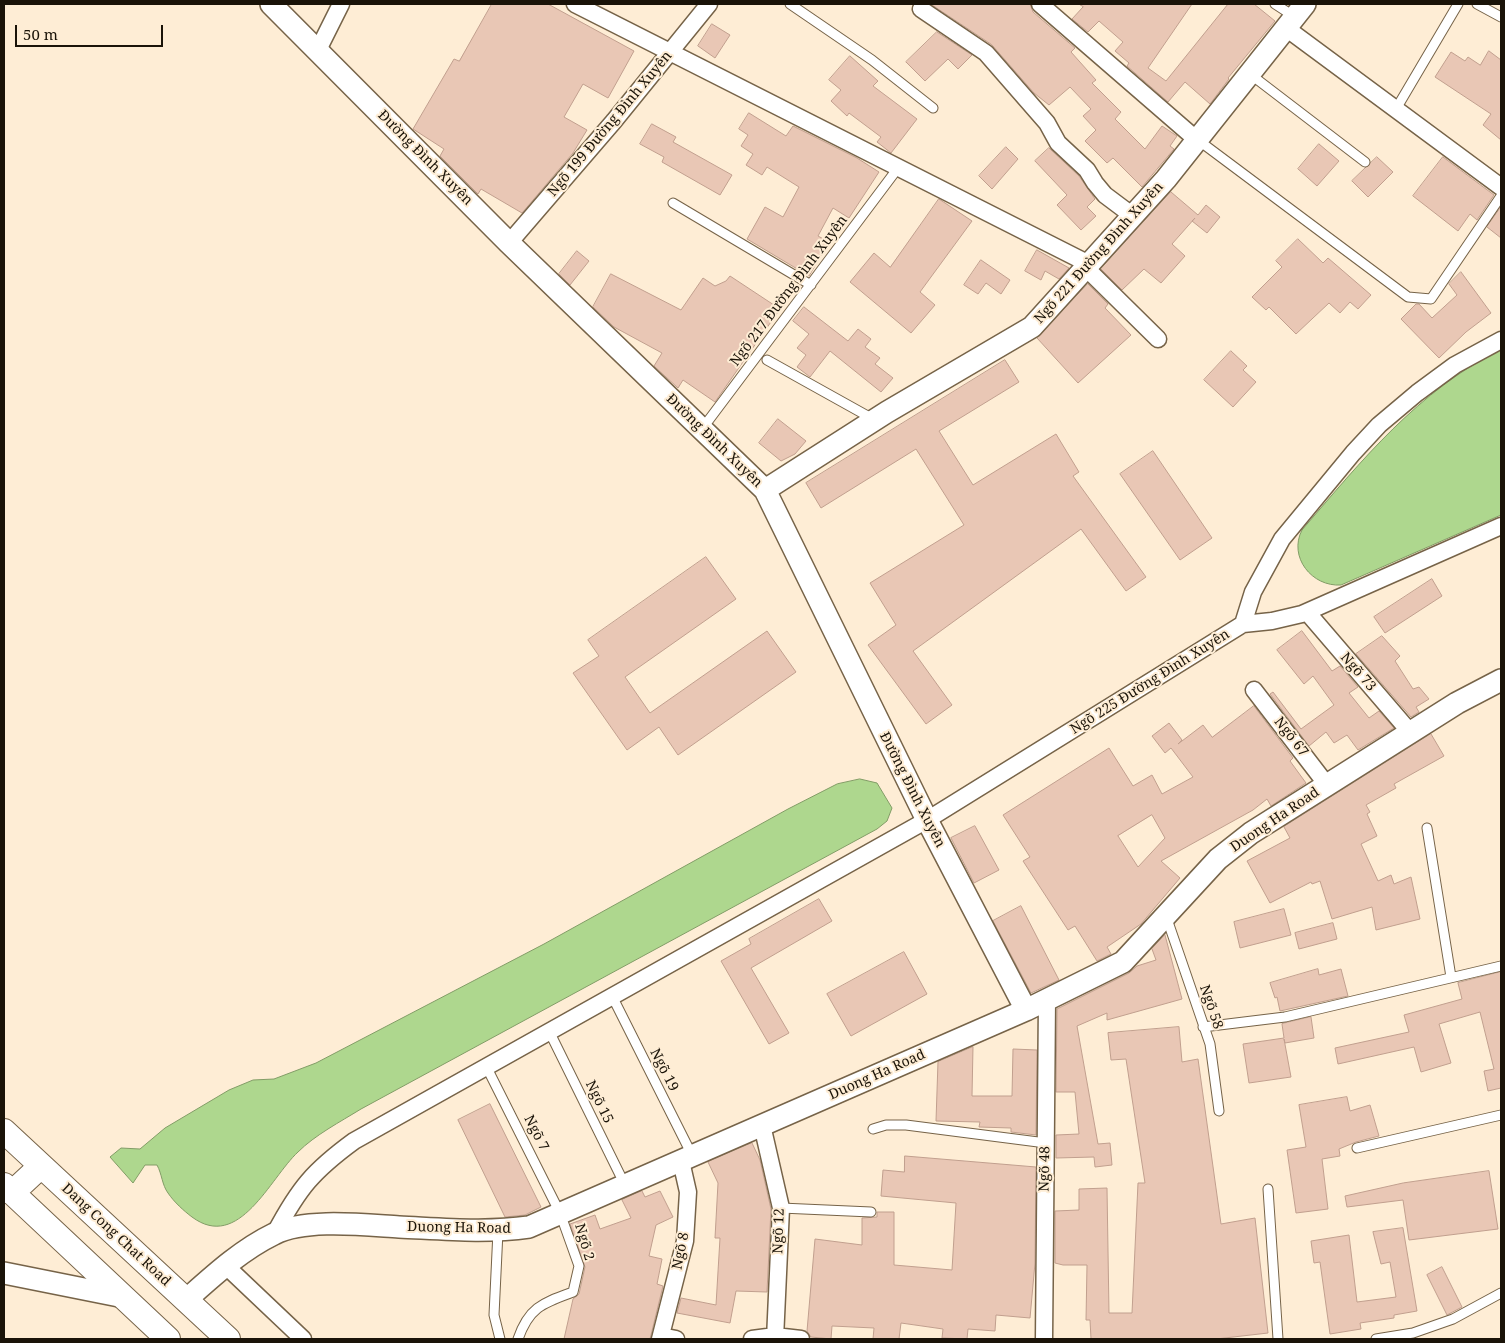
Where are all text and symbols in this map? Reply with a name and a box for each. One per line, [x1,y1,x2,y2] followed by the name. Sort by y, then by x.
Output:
[18,15,165,47] scale bar
[23,24,58,44] text: 50 m
[544,48,676,200] street label: Ngõ 199 Đường Đình Xuyên
[374,107,476,209] street label: Đường Đình Xuyên
[1031,179,1167,327] street label: Ngõ 221 Đường Đình Xuyên
[727,212,851,370] street label: Ngõ 217 Đường Đình Xuyên
[662,391,766,491] street label: Đường Đình Xuyên
[1067,626,1233,738] street label: Ngõ 225 Đường Đình Xuyên
[1337,649,1379,695] street label: Ngõ 73
[1270,714,1312,760] street label: Ngõ 67
[876,729,948,851] street label: Đường Đình Xuyên
[1227,784,1323,856] street label: Duong Ha Road
[1196,983,1226,1031] street label: Ngõ 58
[646,1046,682,1094] street label: Ngõ 19
[826,1046,928,1104] street label: Duong Ha Road
[581,1078,617,1126] street label: Ngõ 15
[520,1112,552,1154] street label: Ngõ 7
[1036,1146,1054,1192] street label: Ngõ 48
[58,1180,174,1290] street label: Dang Cong Chat Road
[770,1208,788,1254] street label: Ngõ 12
[407,1219,511,1237] street label: Duong Ha Road
[571,1222,597,1262] street label: Ngõ 2
[669,1231,693,1271] street label: Ngõ 8

